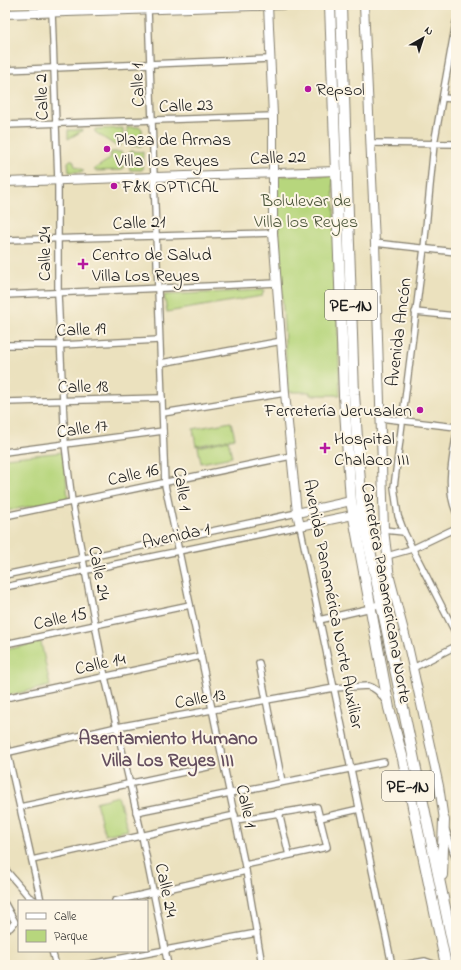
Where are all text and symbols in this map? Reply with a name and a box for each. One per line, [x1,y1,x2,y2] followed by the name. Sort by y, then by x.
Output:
[403,18,443,58] north arrow
[421,22,437,40] text: N
[125,62,153,107] street label: Calle 1
[29,73,57,121] street label: Calle 2
[316,78,365,104] place label: Repsol
[303,84,313,94] marker: Repsol
[158,93,214,121] street label: Calle 23
[114,128,231,175] place label: Plaza de Armas Villa los Reyes
[102,144,112,154] marker: Plaza de Armas Villa los Reyes
[250,145,307,173] street label: Calle 22
[121,175,219,201] place label: F&K OPTICAL
[109,181,119,191] marker: F&K OPTICAL
[253,189,358,236] park label: Bolulevar de Villa los Reyes
[112,210,166,238] street label: Calle 21
[33,226,59,281] street label: Calle 24
[91,243,212,290] place label: Centro de Salud Villa Los Reyes
[77,258,89,270] marker: Centro de Salud Villa Los Reyes
[380,276,420,388] street label: Avenida Ancón
[325,290,377,320] road number: PE-1N
[56,317,107,345] street label: Calle 19
[57,375,109,401] street label: Calle 18
[263,399,412,425] place label: Ferretería Jerusalen
[415,405,425,415] marker: Ferretería Jerusalen
[55,413,110,446] street label: Calle 17
[334,427,409,474] place label: Hospital Chalaco III
[319,442,331,454] marker: Hospital Chalaco III
[105,458,162,494] street label: Calle 16
[165,466,197,513] street label: Calle 1
[295,477,369,732] street label: Avenida Panamérica Norte Auxiliar
[353,481,417,706] street label: Carretera Panamericana Norte
[140,517,213,557] street label: Avenida 1
[80,544,116,603] street label: Calle 24
[31,602,90,638] street label: Calle 15
[73,647,129,683] street label: Calle 14
[173,683,228,717] street label: Calle 13
[78,726,258,777] district label: Asentamiento Humano Villa Los Reyes III
[382,771,434,801] road number: PE-1N
[228,782,262,831] street label: Calle 1
[147,861,184,920] street label: Calle 24
[18,900,148,952] legend
[54,908,77,926] text: Calle
[54,928,88,946] text: Parque

